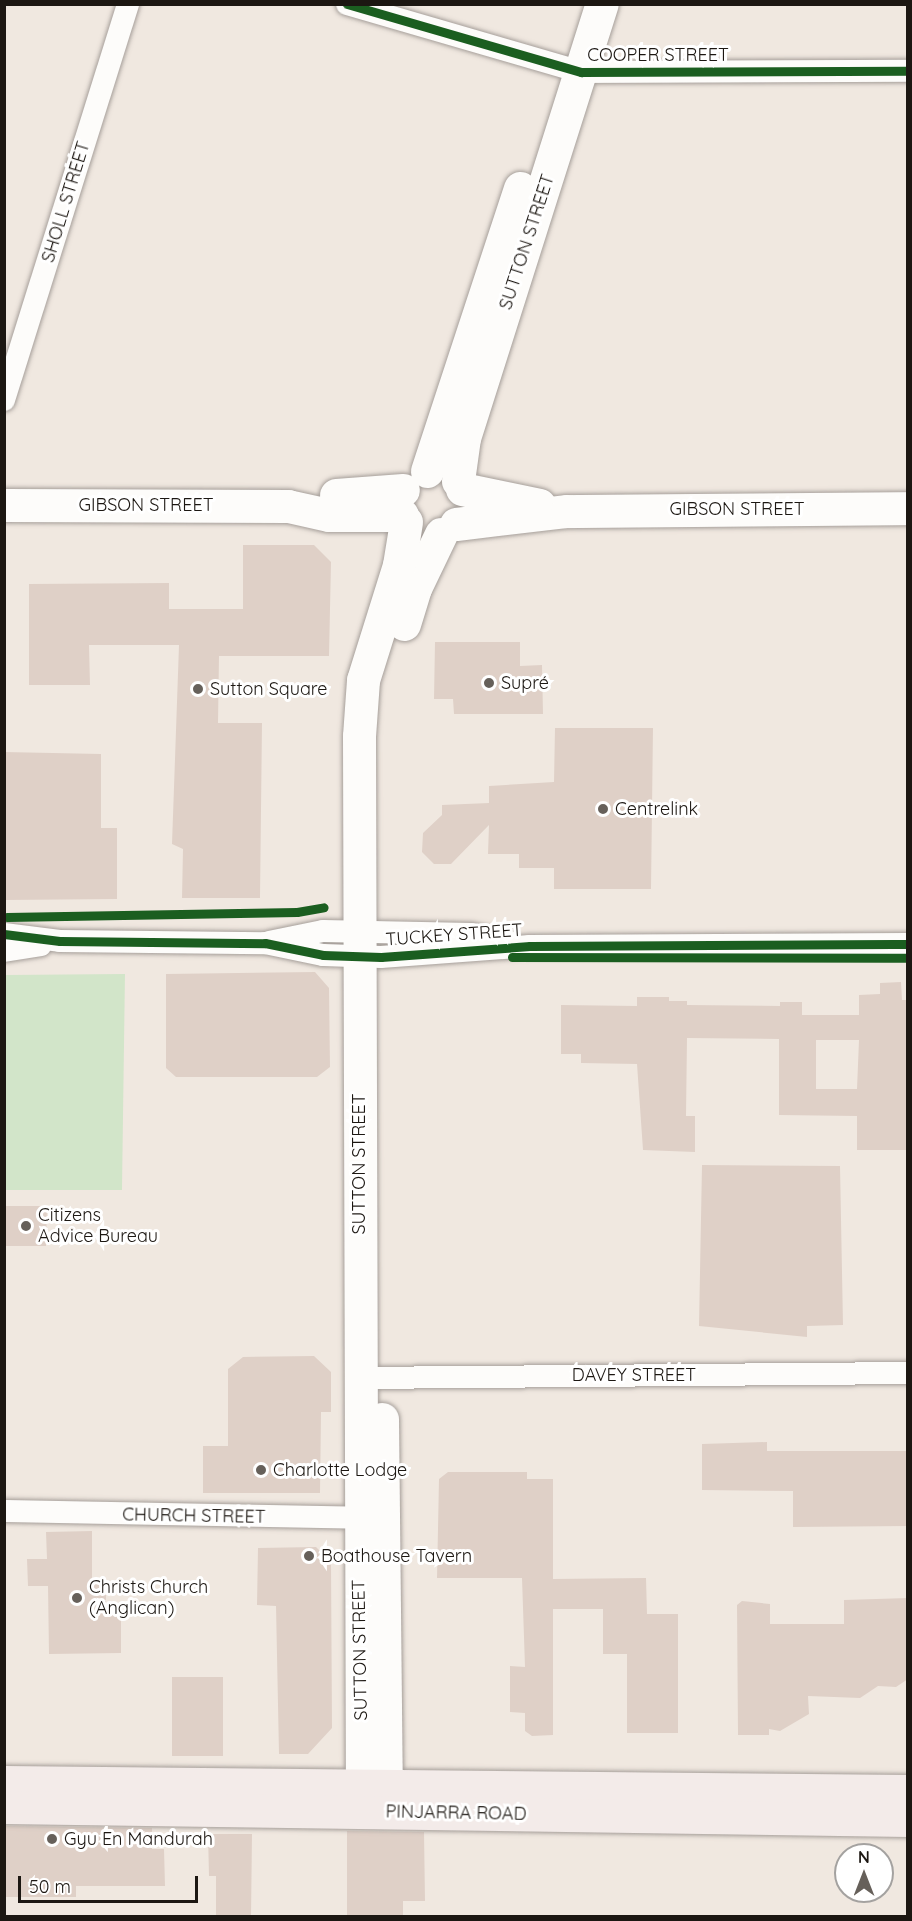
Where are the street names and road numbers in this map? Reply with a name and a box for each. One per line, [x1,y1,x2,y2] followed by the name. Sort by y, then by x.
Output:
[587,44,729,66] street label: COOPER STREET
[37,139,95,265] street label: SHOLL STREET
[495,172,559,312] street label: SUTTON STREET
[78,494,214,516] street label: GIBSON STREET
[669,498,805,520] street label: GIBSON STREET
[385,919,523,951] street label: TUCKEY STREET
[348,1093,370,1235] street label: SUTTON STREET
[572,1364,696,1386] street label: DAVEY STREET
[122,1504,266,1528] street label: CHURCH STREET
[348,1579,372,1721] street label: SUTTON STREET
[385,1801,527,1825] street label: PINJARRA ROAD

